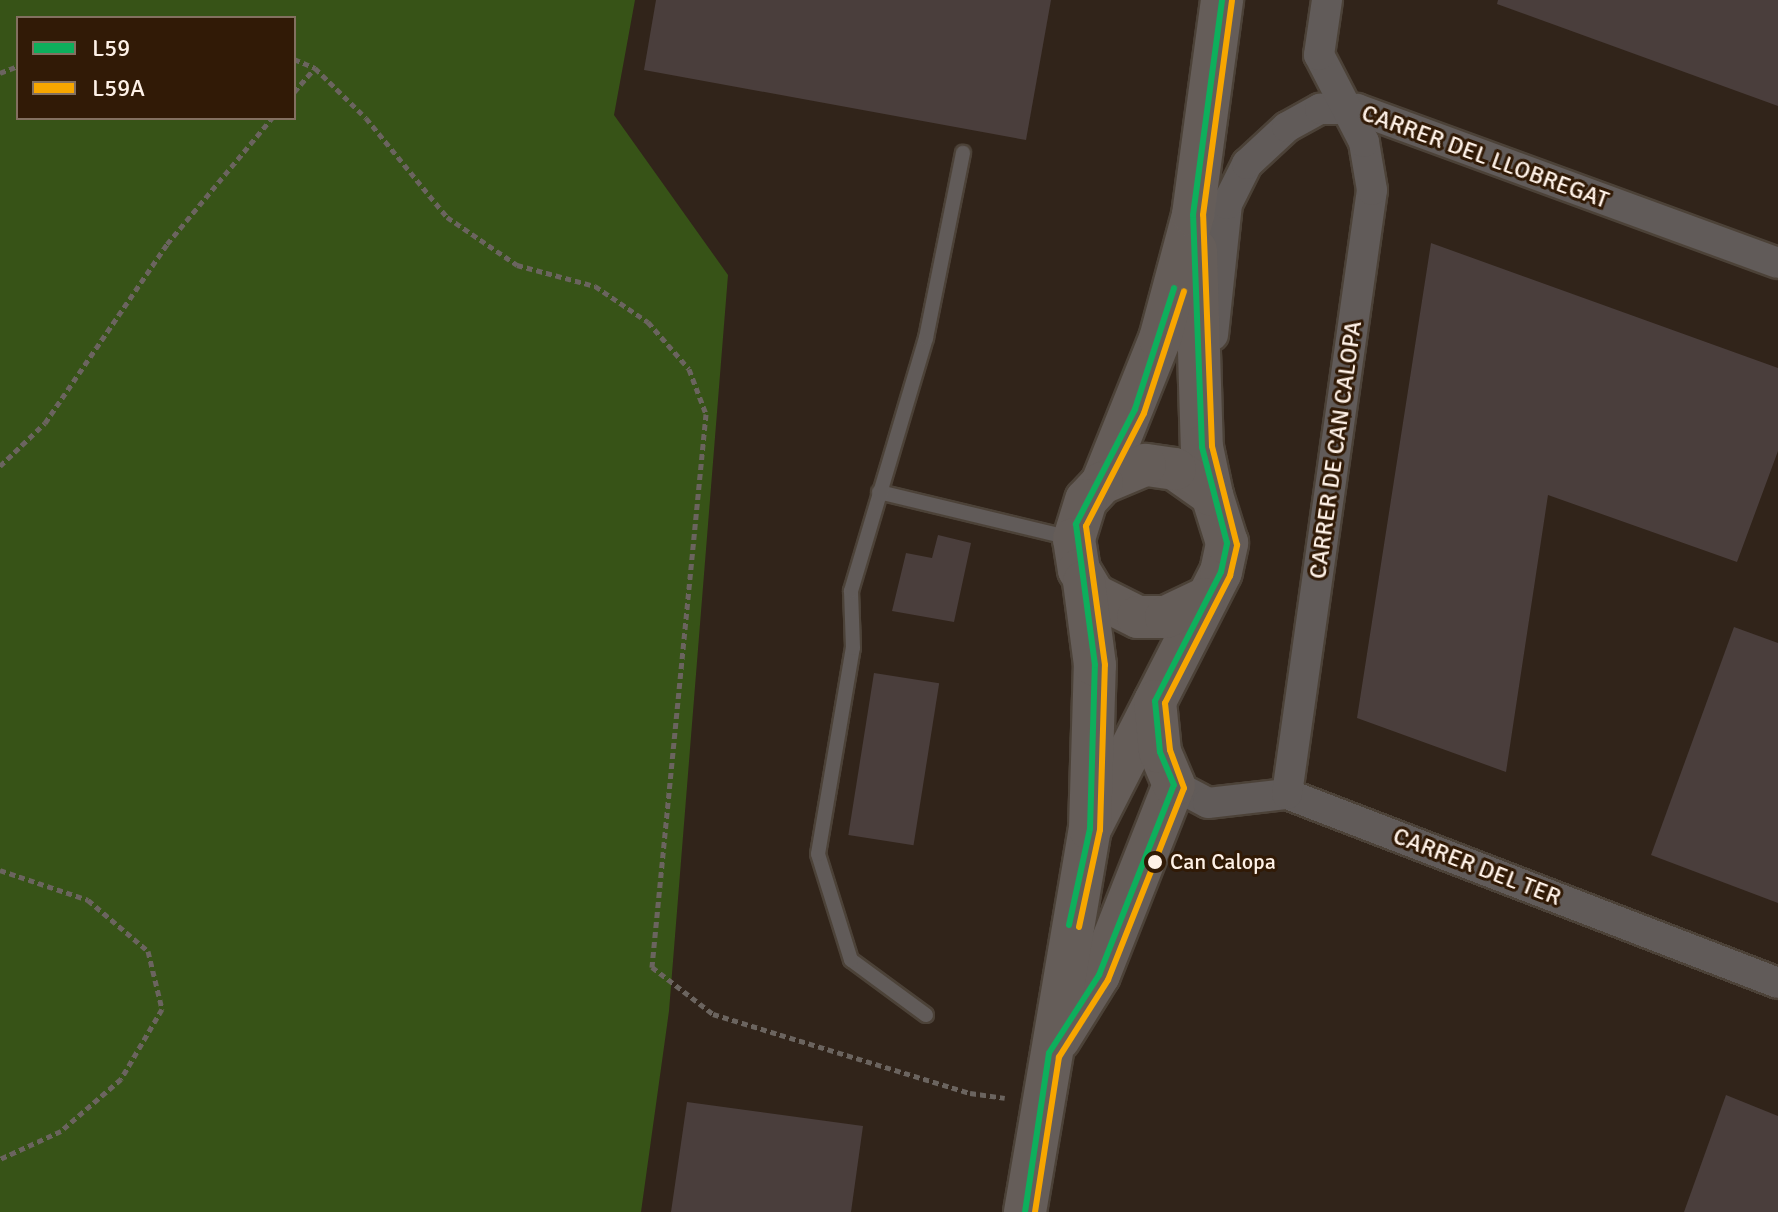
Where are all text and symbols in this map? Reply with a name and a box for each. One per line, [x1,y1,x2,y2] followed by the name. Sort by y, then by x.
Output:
[16,16,296,120] legend
[92,33,130,63] text: L59
[92,73,145,103] text: L59A
[1358,99,1612,215] street label: CARRER DEL LLOBREGAT
[1304,319,1368,581] street label: CARRER DE CAN CALOPA
[1389,822,1565,912] street label: CARRER DEL TER
[1170,849,1276,875] place label: Can Calopa
[1147,854,1163,870] marker: Can Calopa

